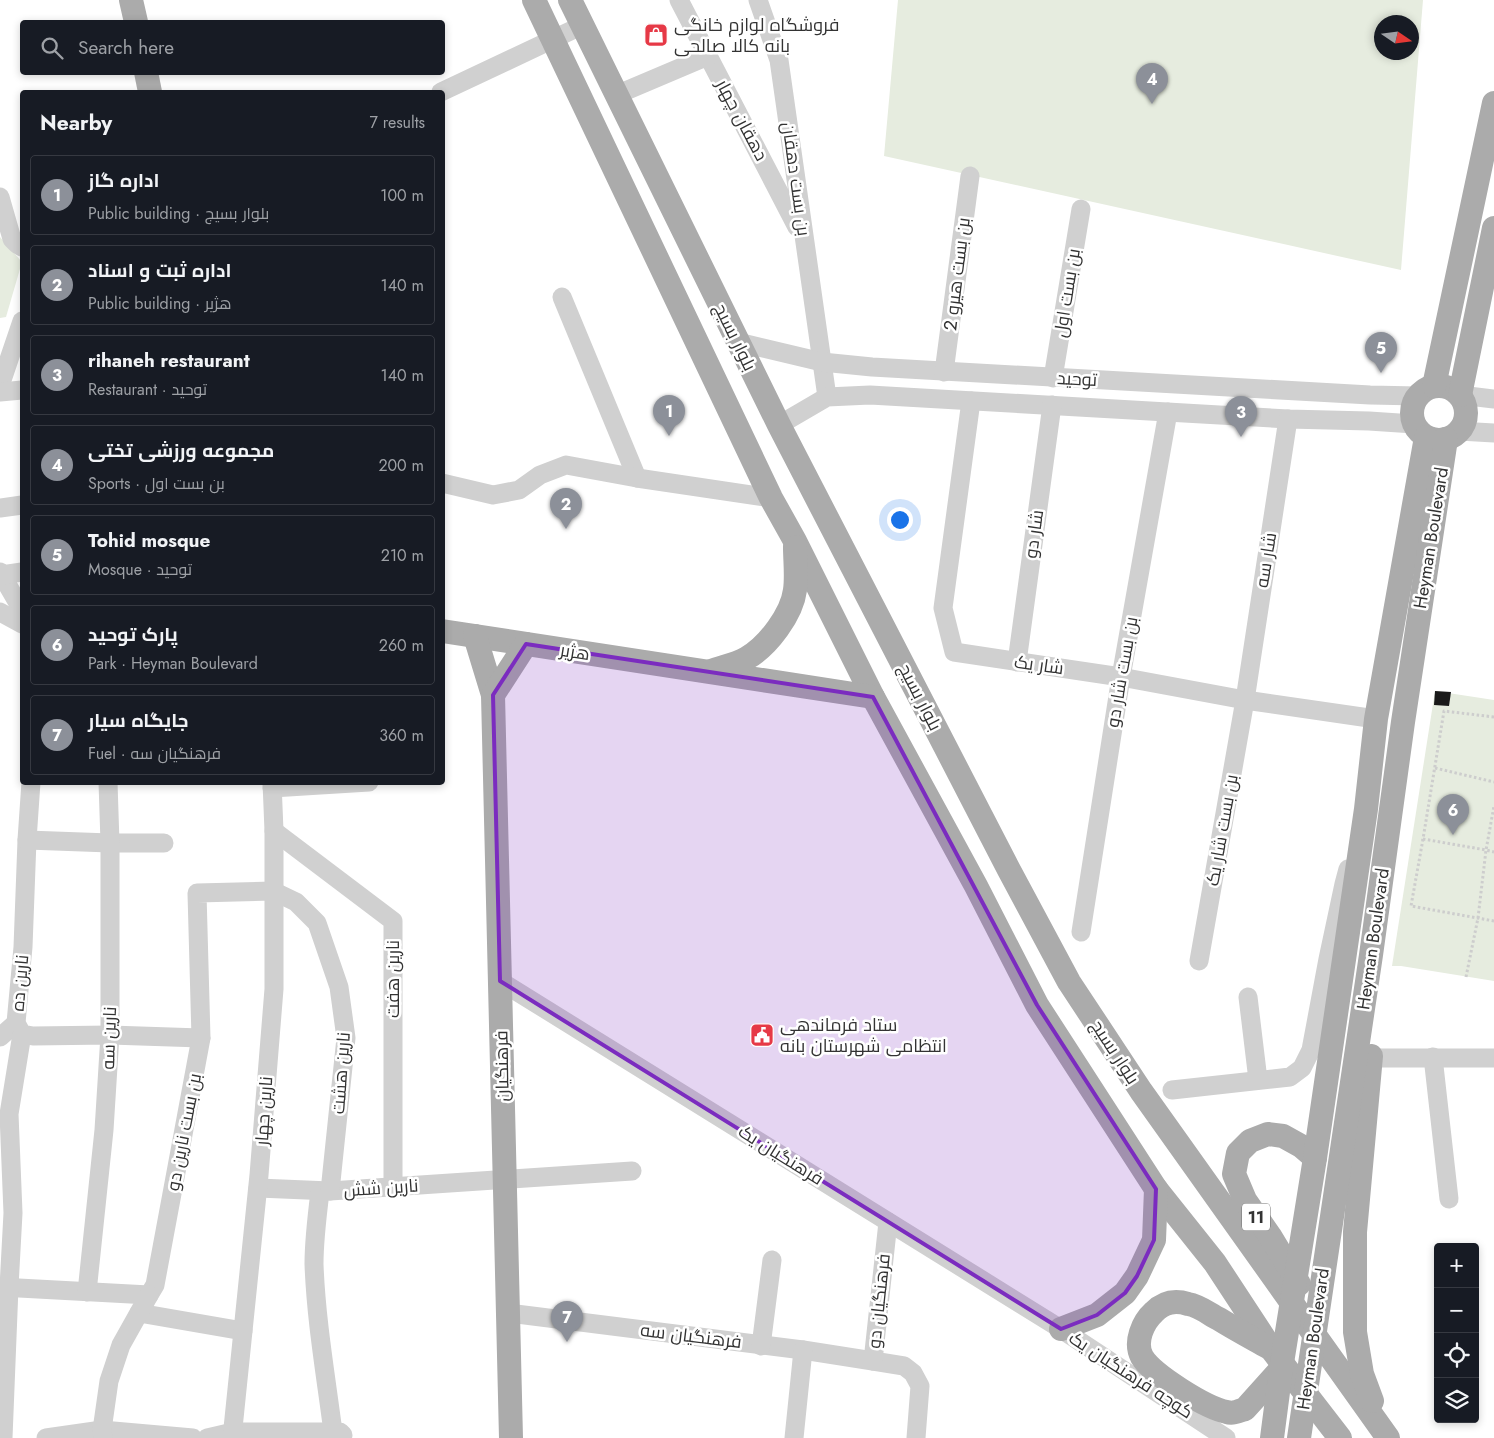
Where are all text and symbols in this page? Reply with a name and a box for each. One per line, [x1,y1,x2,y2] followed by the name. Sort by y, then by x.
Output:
[674,12,839,59] place label: فروشگاه لوازم خانگی بانه کالا صالحی
[1374,15,1419,60] north arrow
[20,20,445,75] search box
[643,22,669,48] shop icon: فروشگاه لوازم خانگی بانه کالا صالحی
[38,34,66,62] icon: search
[78,34,174,61] text: Search here
[1136,63,1168,104] pin: 4
[709,74,774,165] street label: دهقان چهار
[40,108,112,138] text: Nearby
[369,111,425,134] text: 7 results
[775,120,817,238] street label: بن بست دهقان
[88,167,159,194] text: اداره گاز
[53,184,61,207] text: 1
[380,184,424,207] text: 100 m
[88,202,269,225] text: Public building · بلوار بسیج
[937,216,977,332] street label: بن بست هیرو 2
[1047,247,1087,339] street label: بن بست اول
[88,257,231,284] text: اداره ثبت و اسناد
[52,274,62,297] text: 2
[381,274,424,297] text: 140 m
[88,292,231,315] text: Public building · هژیر
[707,299,763,375] street label: بلوار بسیج
[1365,332,1397,373] pin: 5
[88,347,250,374] text: rihaneh restaurant
[52,364,62,387] text: 3
[381,364,424,387] text: 140 m
[1056,365,1098,393] street label: توحید
[88,378,207,401] text: Restaurant · توحید
[653,395,685,436] pin: 1
[1225,396,1257,437] pin: 3
[88,437,274,464] text: مجموعه ورزشی تختی
[51,454,63,477] text: 4
[378,454,424,477] text: 200 m
[1407,465,1455,611] street label: Heyman Boulevard
[88,472,225,495] text: Sports · بن بست اول
[550,488,582,529] pin: 2
[887,507,913,533] your location
[1018,508,1050,560] street label: شار دو
[88,527,210,554] text: Tohid mosque
[1249,530,1283,590] street label: شار سه
[52,544,62,567] text: 5
[381,544,424,567] text: 210 m
[88,558,192,581] text: Mosque · توحید
[1099,615,1145,729] street label: بن بست شار دو
[88,621,178,648] text: پارک توحید
[52,634,62,657] text: 6
[379,634,424,657] text: 260 m
[557,637,592,667] street label: هژیر
[1013,649,1065,681] street label: شار یک
[88,652,258,675] text: Park · Heyman Boulevard
[892,659,948,735] street label: بلوار بسیج
[88,707,189,734] text: جایگاه سیار
[52,724,62,747] text: 7
[379,724,424,747] text: 360 m
[88,742,221,765] text: Fuel · فرهنگیان سه
[1199,772,1245,888] street label: بن بست شار یک
[1437,794,1469,835] pin: 6
[1350,866,1396,1012] street label: Heyman Boulevard
[380,940,406,1018] street label: نارین هفت
[5,954,35,1012] street label: نارین ده
[95,1006,123,1070] street label: نارین سه
[780,1012,947,1059] place label: ستاد فرماندهی انتظامی شهرستان بانه
[1084,1014,1146,1090] street label: بلوار بسیج
[749,1022,775,1048] public building icon: ستاد فرماندهی انتظامی شهرستان بانه
[488,1030,516,1102] street label: فرهنگیان
[325,1031,357,1115] street label: نارین هشت
[160,1071,208,1193] street label: بن بست نارین دو
[249,1075,279,1148] street label: نارین چهار
[733,1118,829,1192] street label: فرهنگیان یک
[343,1172,419,1204] street label: نارین شش
[1242,1204,1270,1230] road number: 11
[1434,1243,1479,1423] map controls
[1434,1243,1479,1288] button: +
[861,1252,897,1350] street label: فرهنگیان دو
[1290,1266,1336,1412] street label: Heyman Boulevard
[1434,1288,1479,1333] button: −
[551,1301,583,1342] pin: 7
[639,1317,743,1355] street label: فرهنگیان سه
[1064,1325,1198,1425] street label: کوچه فرهنگیان یک
[1434,1333,1479,1378] button: locate
[1434,1378,1479,1423] button: layers

